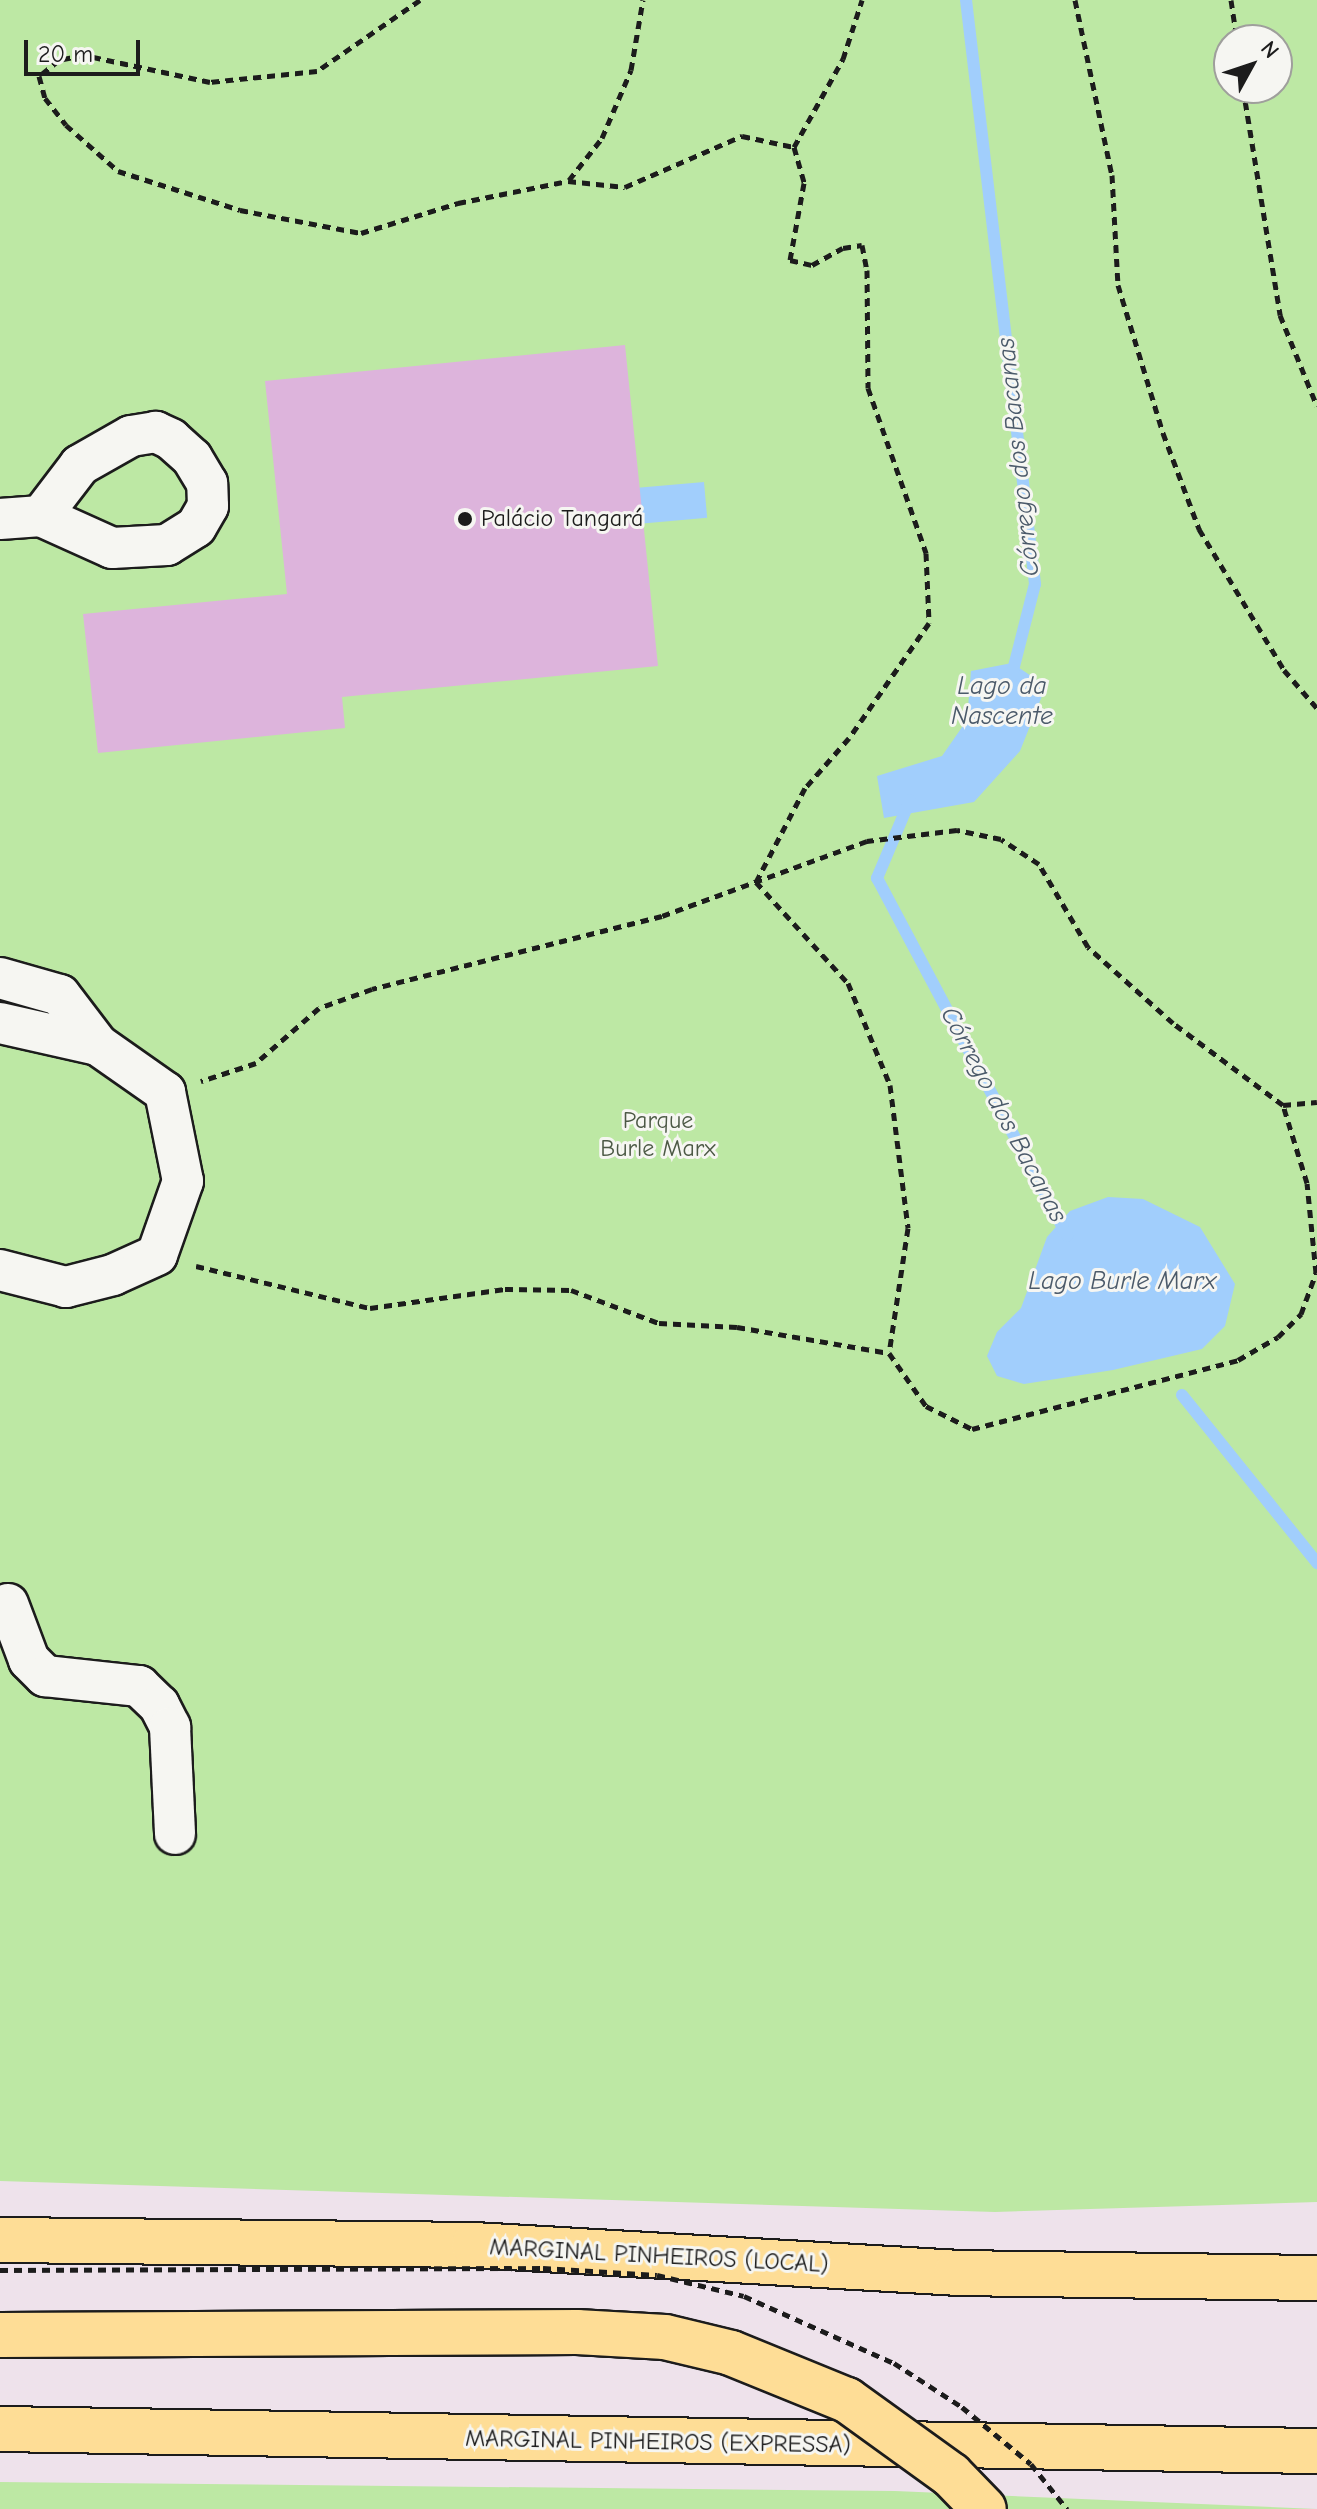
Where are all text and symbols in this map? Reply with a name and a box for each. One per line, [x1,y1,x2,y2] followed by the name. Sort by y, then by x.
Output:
[28,24,144,74] scale bar
[1213,24,1293,104] north arrow
[1255,36,1284,64] text: N
[38,40,93,68] text: 20 m
[991,336,1047,578] water label: Córrego dos Bacanas
[481,505,643,533] place label: Palácio Tangará
[456,510,474,528] marker: Palácio Tangará
[951,671,1053,732] water label: Lago da Nascente
[933,1002,1073,1228] water label: Córrego dos Bacanas
[600,1107,716,1163] park label: Parque Burle Marx
[1028,1266,1216,1298] water label: Lago Burle Marx
[489,2233,829,2279] street label: MARGINAL PINHEIROS (LOCAL)
[465,2424,851,2460] street label: MARGINAL PINHEIROS (EXPRESSA)

